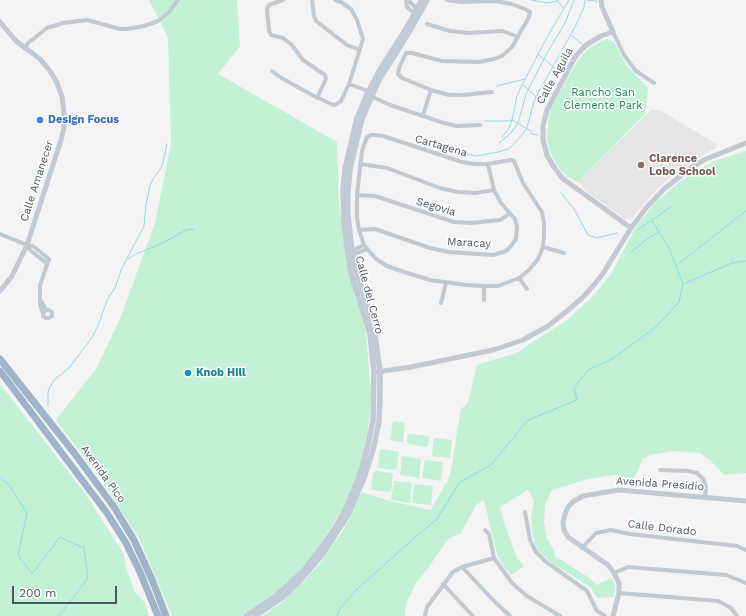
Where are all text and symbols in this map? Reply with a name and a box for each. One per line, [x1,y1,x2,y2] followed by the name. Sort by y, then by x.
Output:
[534,45,576,107] street label: Calle Aguila
[563,86,643,112] park label: Rancho San Clemente Park
[48,113,119,127] place label: Design Focus
[35,115,45,125] marker: Design Focus
[413,132,469,160] street label: Cartagena
[18,139,56,223] street label: Calle Amanecer
[649,152,716,178] place label: Clarence Lobo School
[636,160,646,170] marker: Clarence Lobo School
[415,195,457,219] street label: Segovia
[447,235,491,251] street label: Maracay
[352,255,386,335] street label: Calle del Cerro
[196,366,246,380] place label: Knob Hill
[183,368,193,378] marker: Knob Hill
[78,443,128,505] street label: Avenida Pico
[616,474,704,494] street label: Avenida Presidio
[627,517,697,539] street label: Calle Dorado
[14,578,119,604] scale bar
[19,586,56,600] text: 200 m

